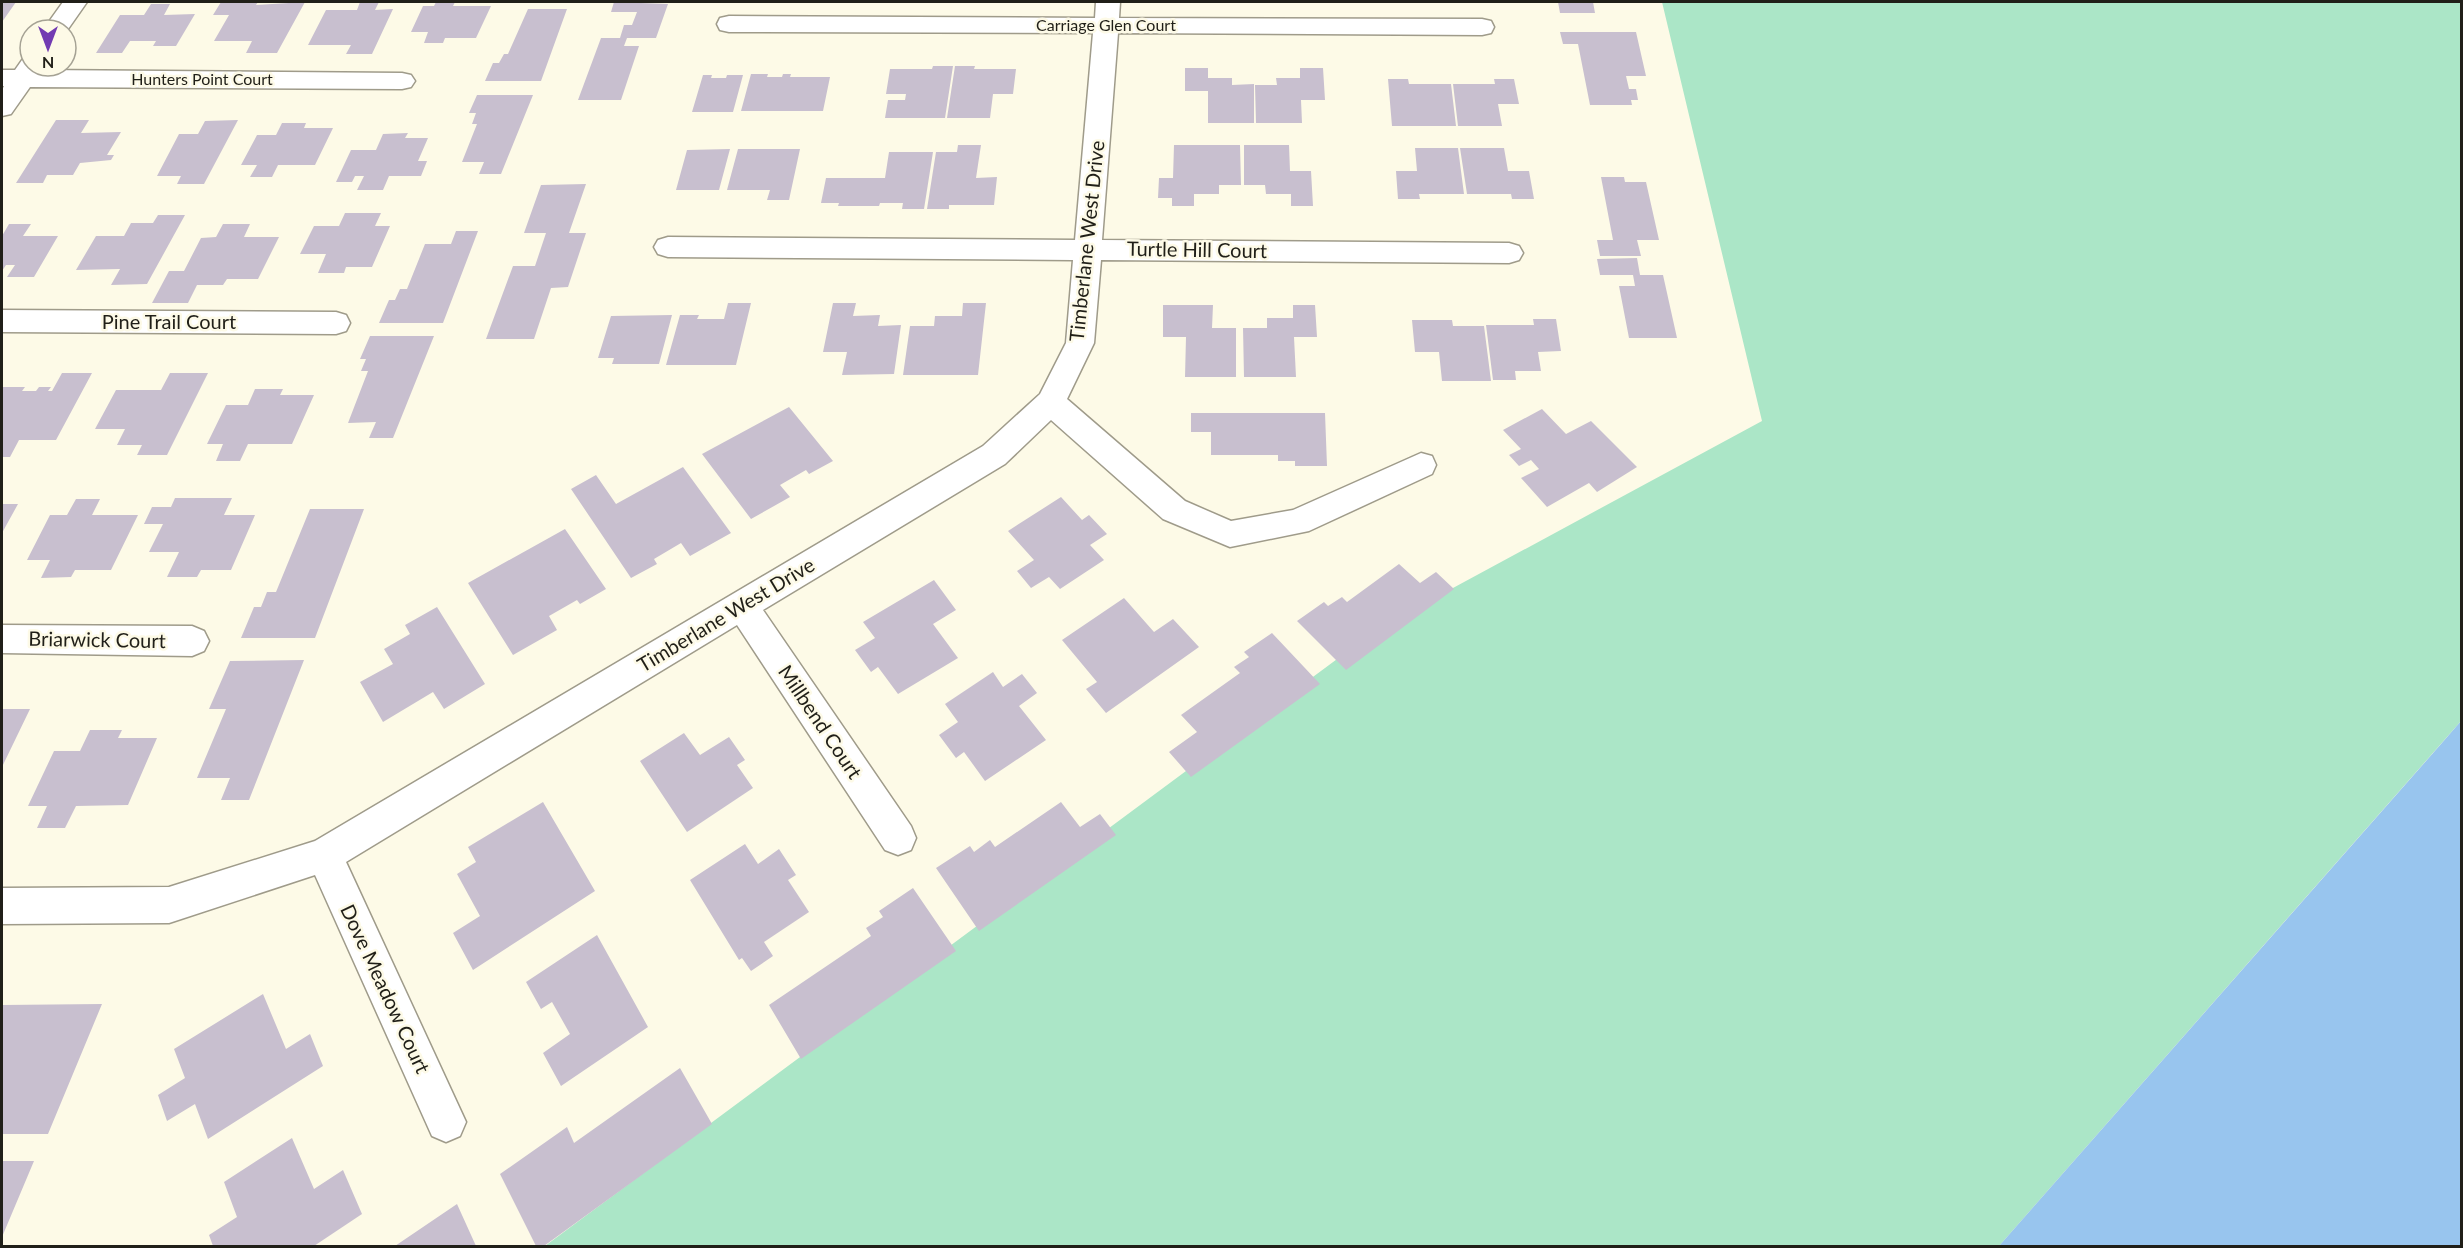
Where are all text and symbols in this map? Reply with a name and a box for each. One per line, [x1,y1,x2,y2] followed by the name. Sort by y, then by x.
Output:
[1036,15,1176,34] street label: Carriage Glen Court
[18,18,78,78] north arrow
[42,54,54,73] text: N
[131,69,273,88] street label: Hunters Point Court
[1064,139,1108,343] street label: Timberlane West Drive
[1127,236,1267,262] street label: Turtle Hill Court
[102,309,236,333] street label: Pine Trail Court
[633,552,818,676] street label: Timberlane West Drive
[28,626,166,652] street label: Briarwick Court
[774,660,868,783] street label: Millbend Court
[336,900,436,1077] street label: Dove Meadow Court

